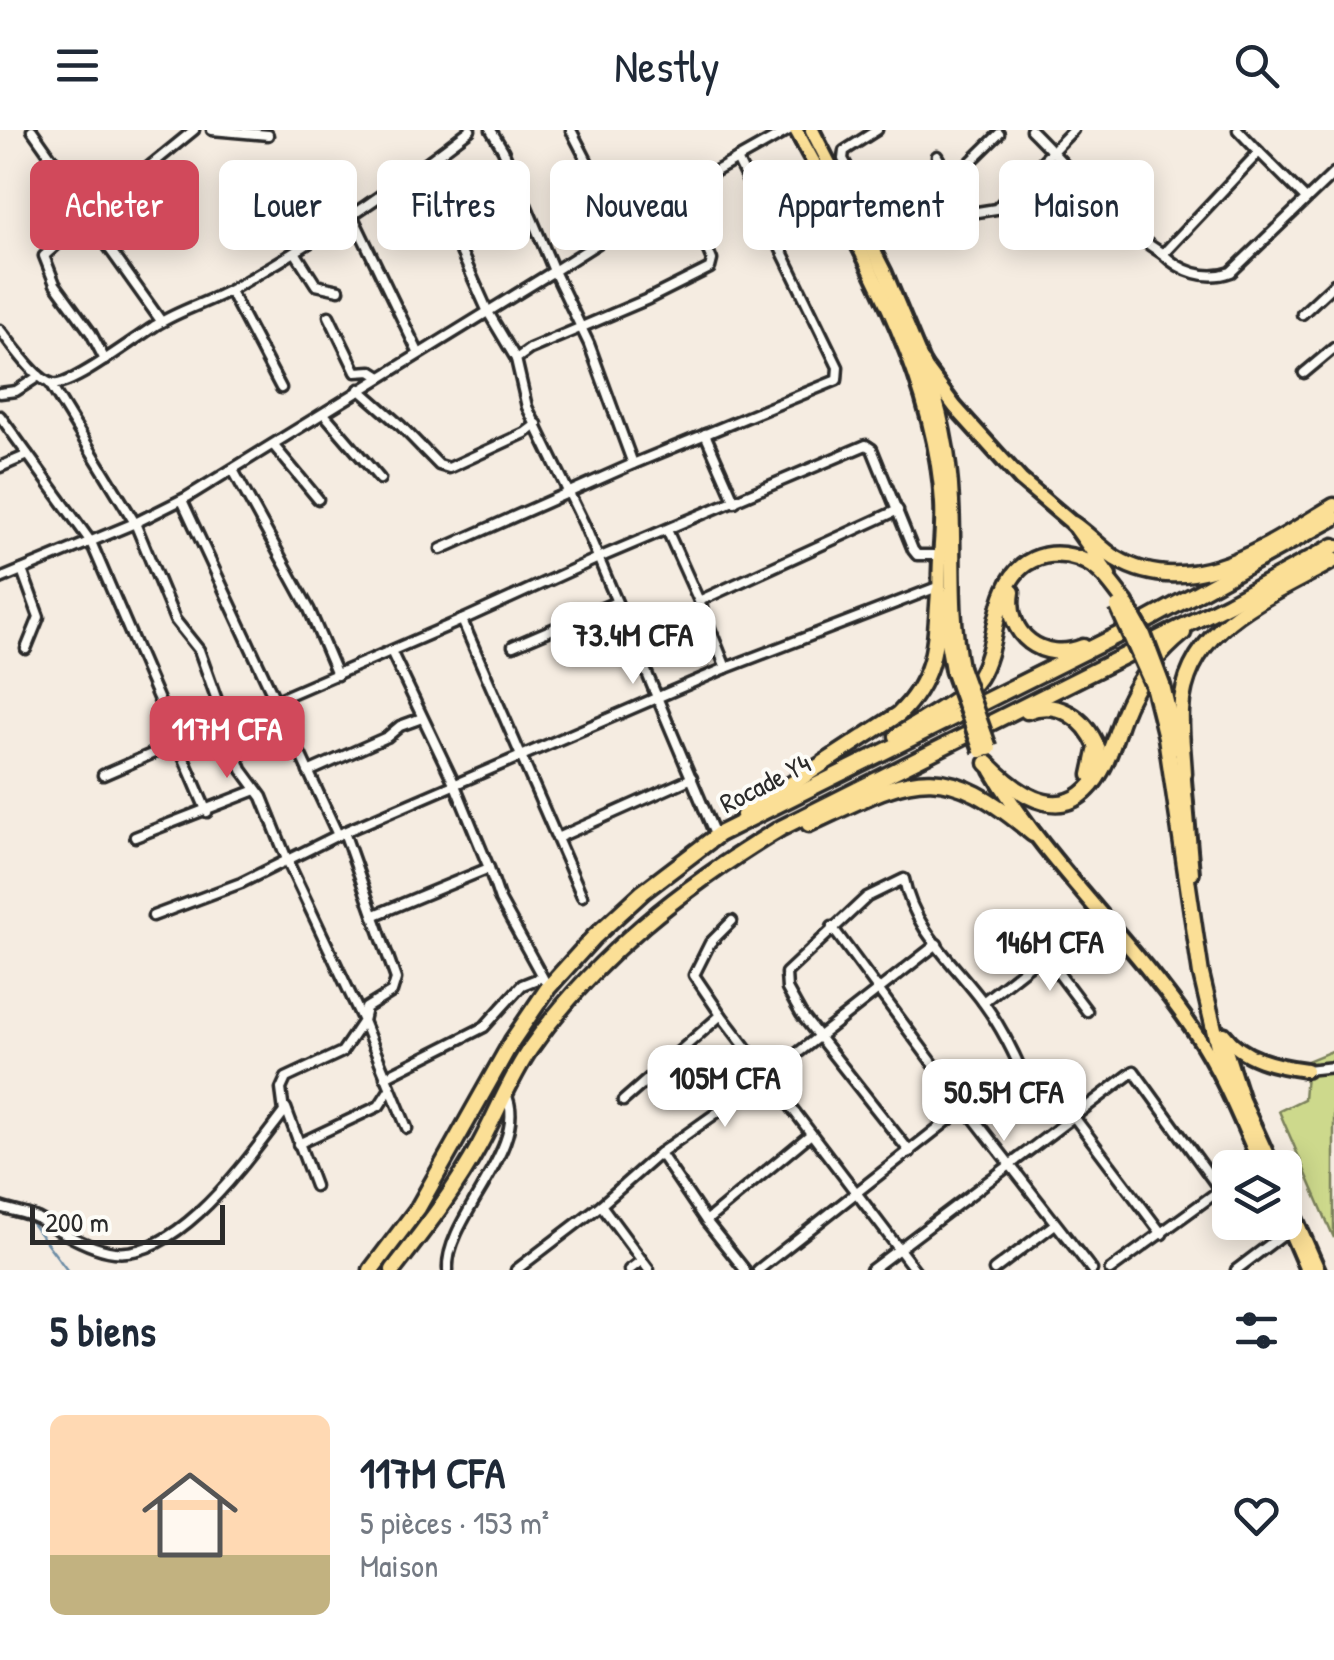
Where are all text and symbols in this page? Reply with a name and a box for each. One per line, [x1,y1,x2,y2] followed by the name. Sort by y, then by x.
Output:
[614,35,720,96] text: Nestly
[50,38,105,93] icon: menu
[1229,38,1284,93] icon: search
[30,160,199,250] chip: Acheter
[219,160,357,250] chip: Louer
[377,160,530,250] chip: Filtres
[550,160,723,250] chip: Nouveau
[743,160,979,250] chip: Appartement
[999,160,1154,250] chip: Maison
[519,602,747,687] pin: 73.4M CFA
[573,613,693,656] text: 73.4M CFA
[124,696,330,781] pin: 117M CFA
[172,707,282,750] text: 117M CFA
[713,744,817,822] street label: Rocade Y4
[947,909,1153,994] pin: 146M CFA
[996,920,1104,963] text: 146M CFA
[622,1045,828,1130] pin: 105M CFA
[669,1056,781,1099] text: 105M CFA
[890,1059,1118,1144] pin: 50.5M CFA
[944,1070,1064,1113] text: 50.5M CFA
[1212,1150,1302,1240] map controls
[1212,1150,1302,1240] button: layers
[30,1200,225,1244] scale bar
[45,1203,109,1241] text: 200 m
[50,1302,156,1359] text: 5 biens
[1229,1303,1284,1358] icon: filters
[360,1444,505,1501] text: 117M CFA
[130,1455,250,1575] icon: home
[1229,1488,1284,1543] icon: heart
[360,1501,549,1544] text: 5 pièces · 153 m²
[360,1544,438,1587] text: Maison

